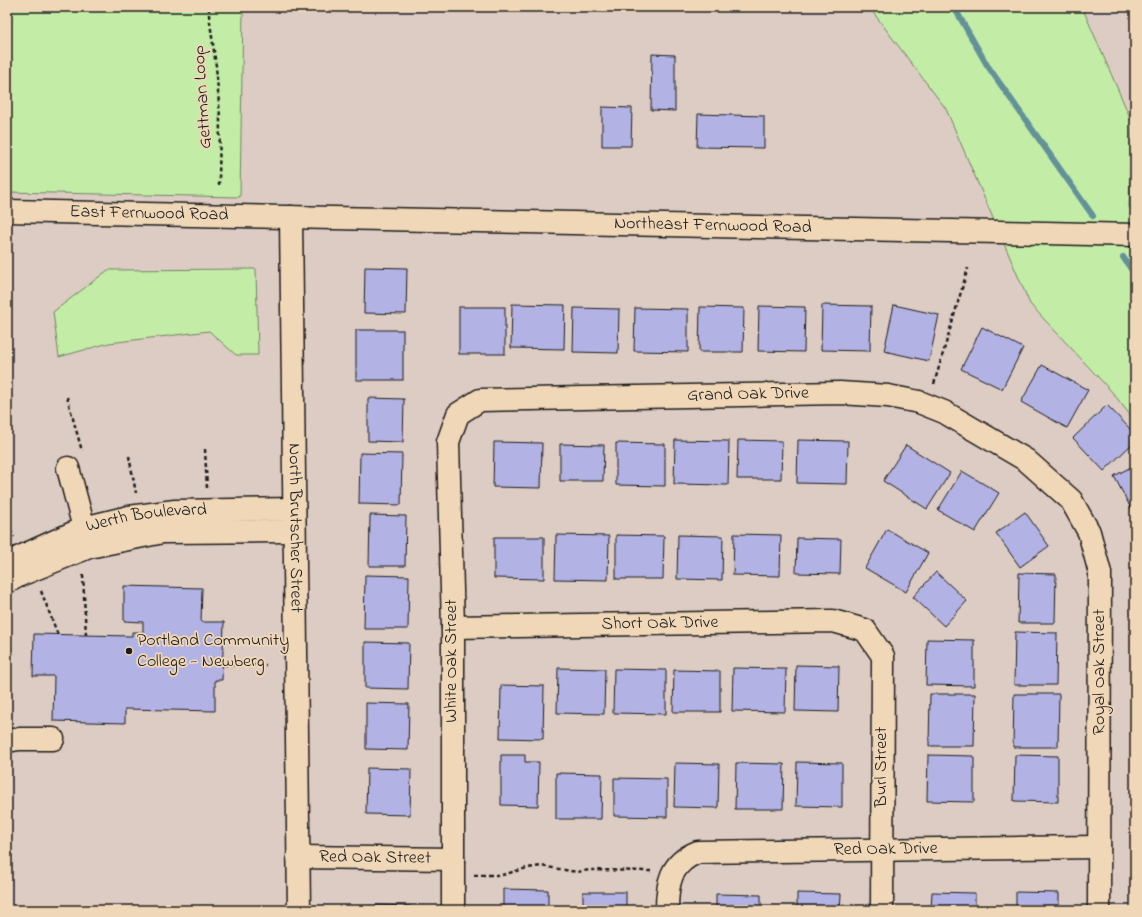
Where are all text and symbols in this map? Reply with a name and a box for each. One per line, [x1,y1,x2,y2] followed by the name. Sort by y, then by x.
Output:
[186,44,220,150] street label: Gettman Loop
[69,199,229,229] street label: East Fernwood Road
[614,211,812,241] street label: Northeast Fernwood Road
[687,381,810,409] street label: Grand Oak Drive
[281,443,309,613] street label: North Brutscher Street
[83,497,207,540] street label: Werth Boulevard
[439,599,465,723] street label: White Oak Street
[1087,609,1113,735] street label: Royal Oak Street
[601,610,720,638] street label: Short Oak Drive
[137,628,289,676] place label: Portland Community College - Newberg
[124,646,134,656] marker: Portland Community College - Newberg
[869,727,895,808] street label: Burl Street
[833,836,939,863] street label: Red Oak Drive
[319,844,431,872] street label: Red Oak Street

